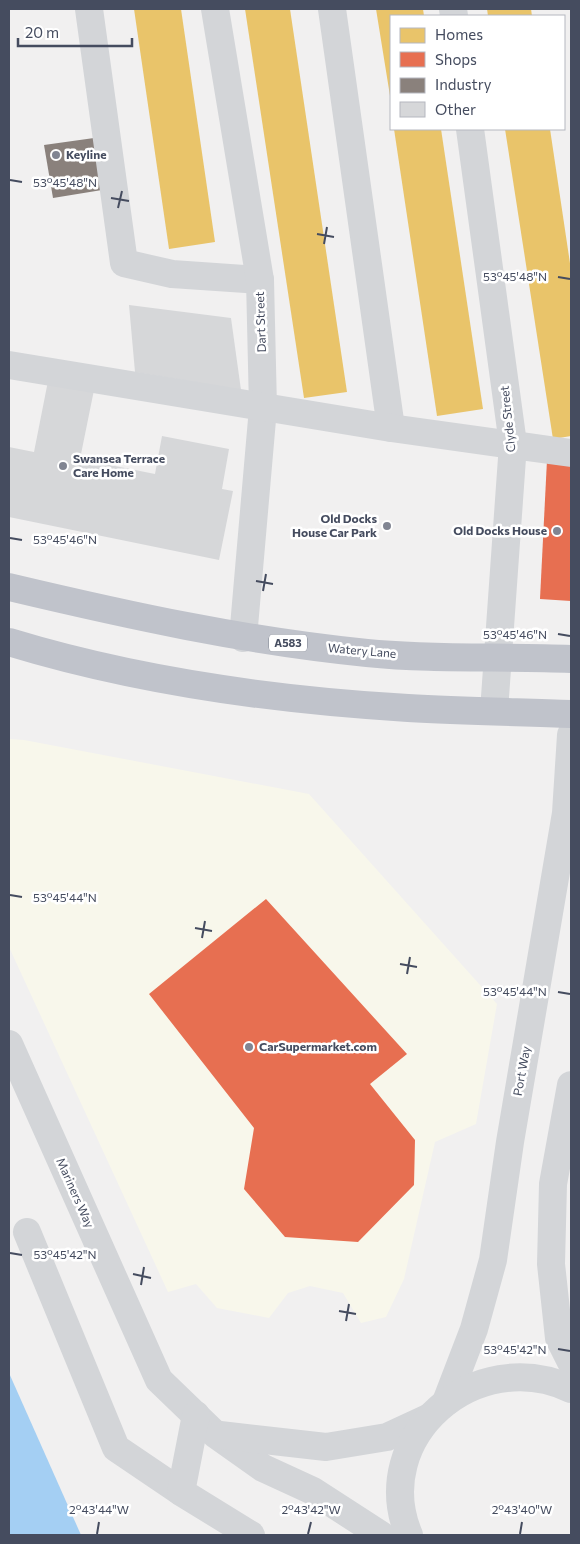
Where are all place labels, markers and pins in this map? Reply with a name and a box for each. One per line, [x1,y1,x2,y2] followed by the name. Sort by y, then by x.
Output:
[66,147,106,161] place label: Keyline
[50,149,62,161] marker: Keyline
[73,451,165,479] place label: Swansea Terrace Care Home
[57,460,69,472] marker: Swansea Terrace Care Home
[292,511,377,539] place label: Old Docks House Car Park
[381,520,393,532] marker: Old Docks House Car Park
[453,523,547,537] place label: Old Docks House
[551,525,563,537] marker: Old Docks House
[259,1039,377,1053] place label: CarSupermarket.com
[243,1041,255,1053] marker: CarSupermarket.com

